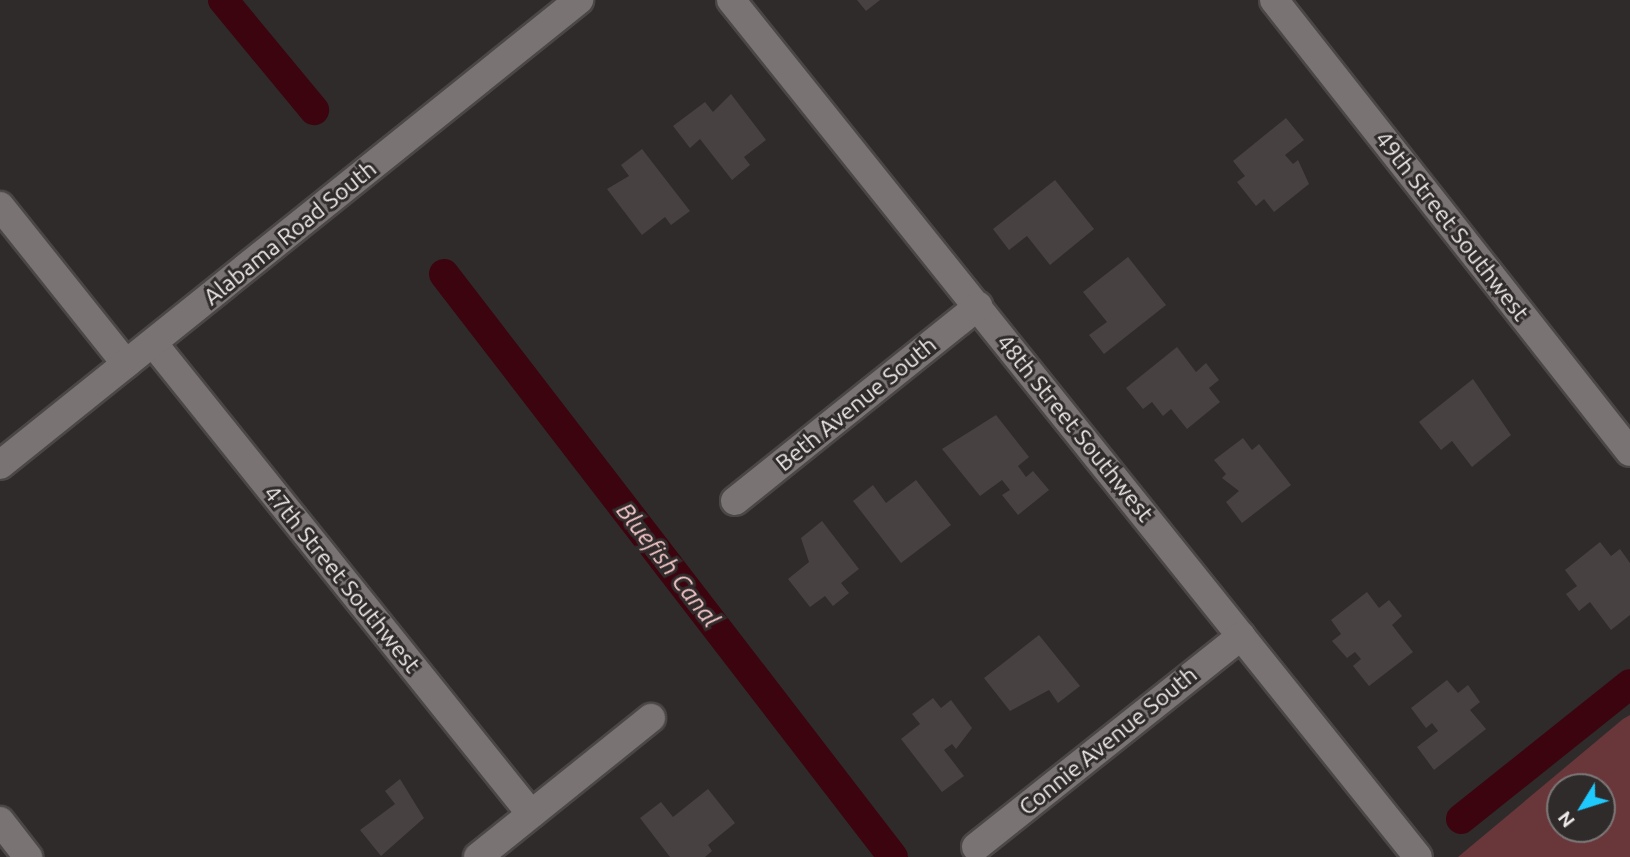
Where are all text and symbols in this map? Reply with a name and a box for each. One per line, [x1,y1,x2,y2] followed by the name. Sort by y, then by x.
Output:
[1369,126,1535,326] street label: 49th Street Southwest
[198,155,382,311] street label: Alabama Road South
[991,329,1159,527] street label: 48th Street Southwest
[770,331,942,477] street label: Beth Avenue South
[258,480,426,678] street label: 47th Street Southwest
[610,497,726,633] water label: Bluefish Canal
[1013,661,1203,821] street label: Connie Avenue South
[1546,773,1616,843] north arrow
[1553,807,1579,832] text: N

